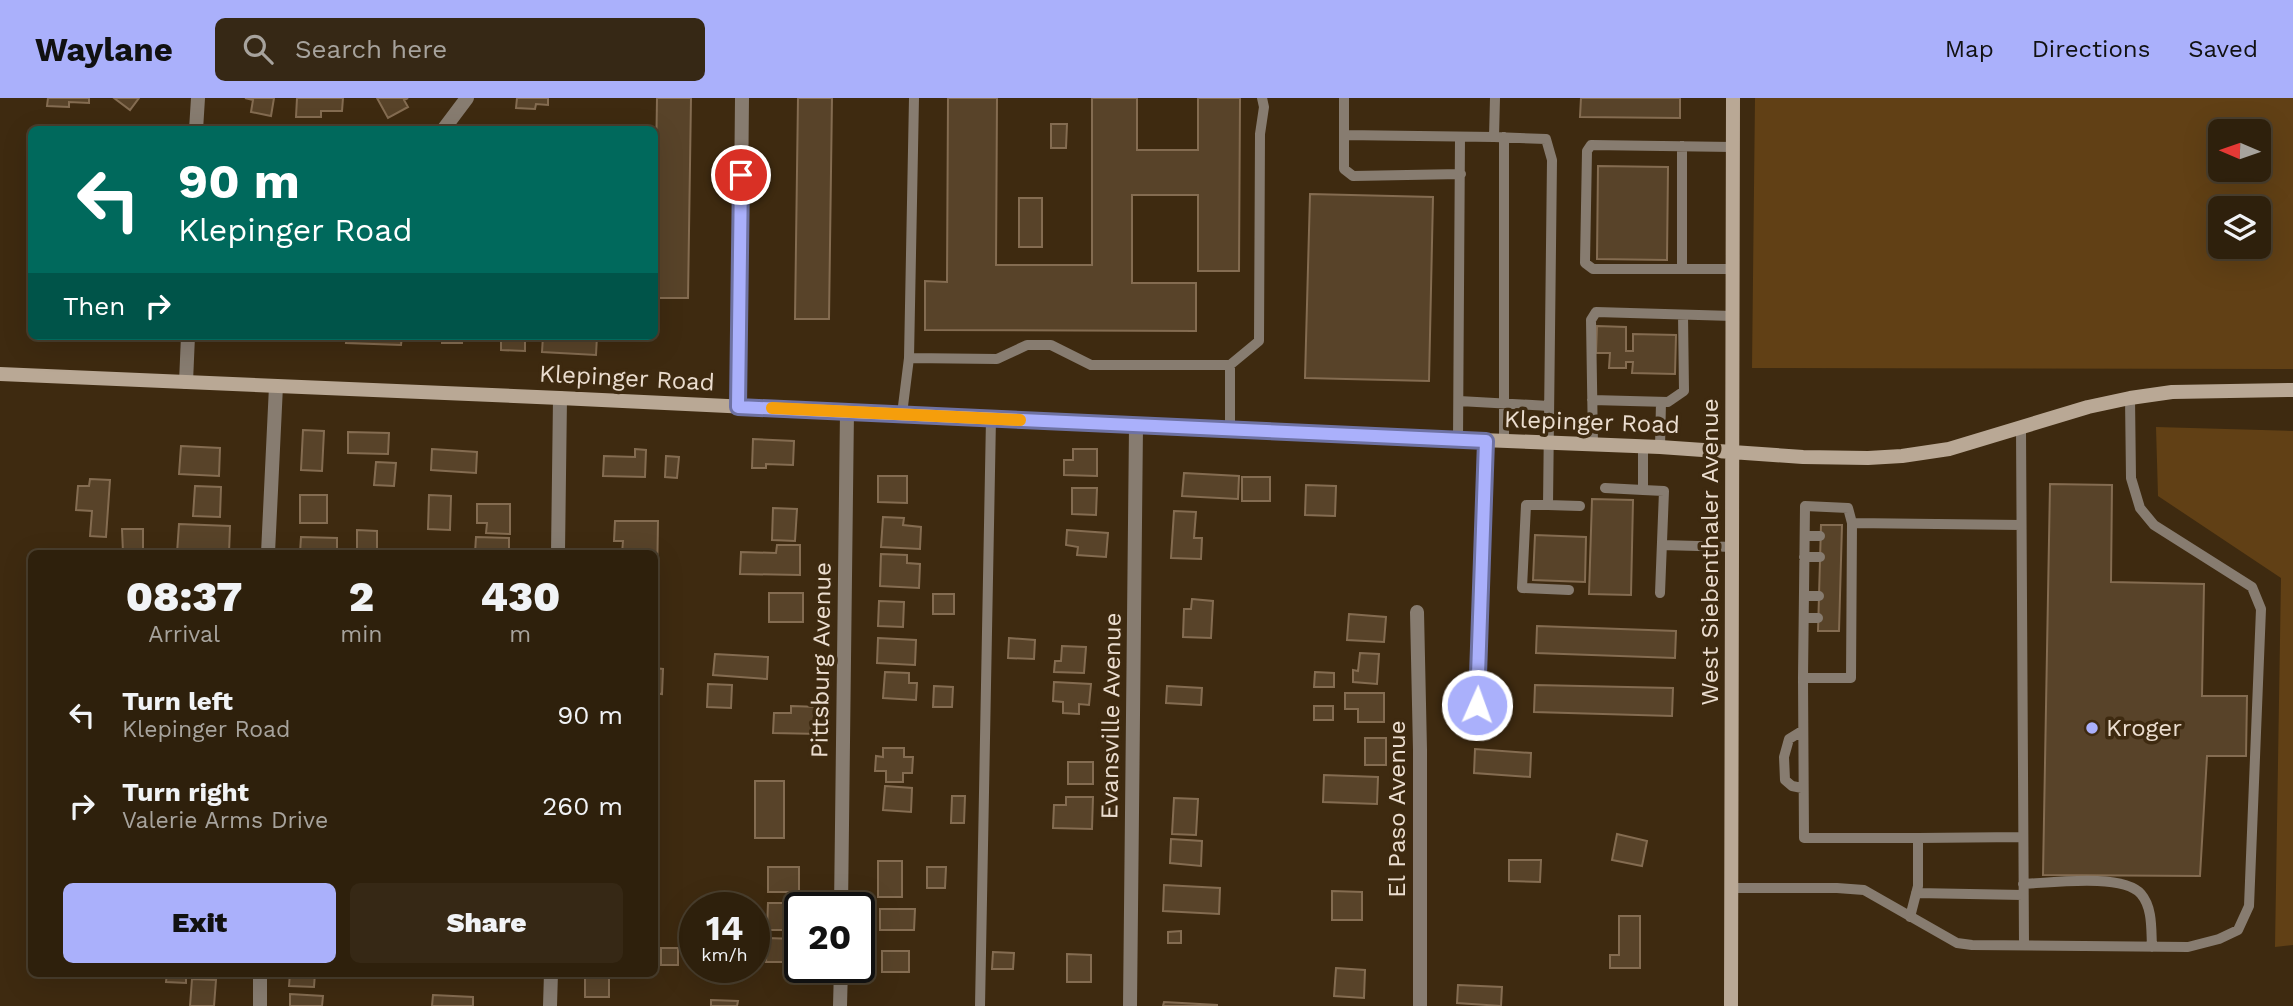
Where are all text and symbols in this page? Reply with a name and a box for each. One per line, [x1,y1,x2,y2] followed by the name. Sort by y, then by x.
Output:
[215,18,705,81] search box
[35,30,173,69] text: Waylane
[239,30,277,68] icon: search
[295,34,447,64] text: Search here
[1945,35,1994,63] text: Map
[2032,35,2150,63] text: Directions
[2188,35,2258,63] text: Saved
[2208,119,2272,182] north arrow
[2208,119,2271,259] map controls
[711,145,771,205] pin
[178,152,300,210] text: 90 m
[63,154,154,245] icon: left
[722,156,760,194] icon: arrive
[2208,196,2271,259] button: layers
[178,211,412,249] text: Klepinger Road
[139,287,177,325] icon: right
[63,291,125,321] text: Then
[538,359,716,397] street label: Klepinger Road
[1696,398,1724,706] street label: West Siebenthaler Avenue
[1504,405,1680,439] street label: Klepinger Road
[805,562,837,758] street label: Pittsburg Avenue
[126,572,243,621] text: 08:37
[349,572,374,621] text: 2
[480,572,560,621] text: 430
[1095,612,1127,820] street label: Evansville Avenue
[148,621,220,648] text: Arrival
[340,621,383,648] text: min
[509,621,531,648] text: m
[1440,668,1514,742] position arrow
[122,686,233,716] text: Turn left
[63,696,101,734] icon: left
[557,700,623,730] text: 90 m
[2106,714,2182,742] place label: Kroger
[122,716,291,743] text: Klepinger Road
[1383,720,1411,898] street label: El Paso Avenue
[2084,720,2100,736] marker: Kroger
[122,777,249,807] text: Turn right
[63,787,101,825] icon: right
[542,791,623,821] text: 260 m
[122,807,328,834] text: Valerie Arms Drive
[63,883,336,963] button: Exit
[350,883,623,963] button: Share
[784,892,875,983] speed limit sign: 20
[706,907,743,949] text: 14
[701,944,748,965] text: km/h

